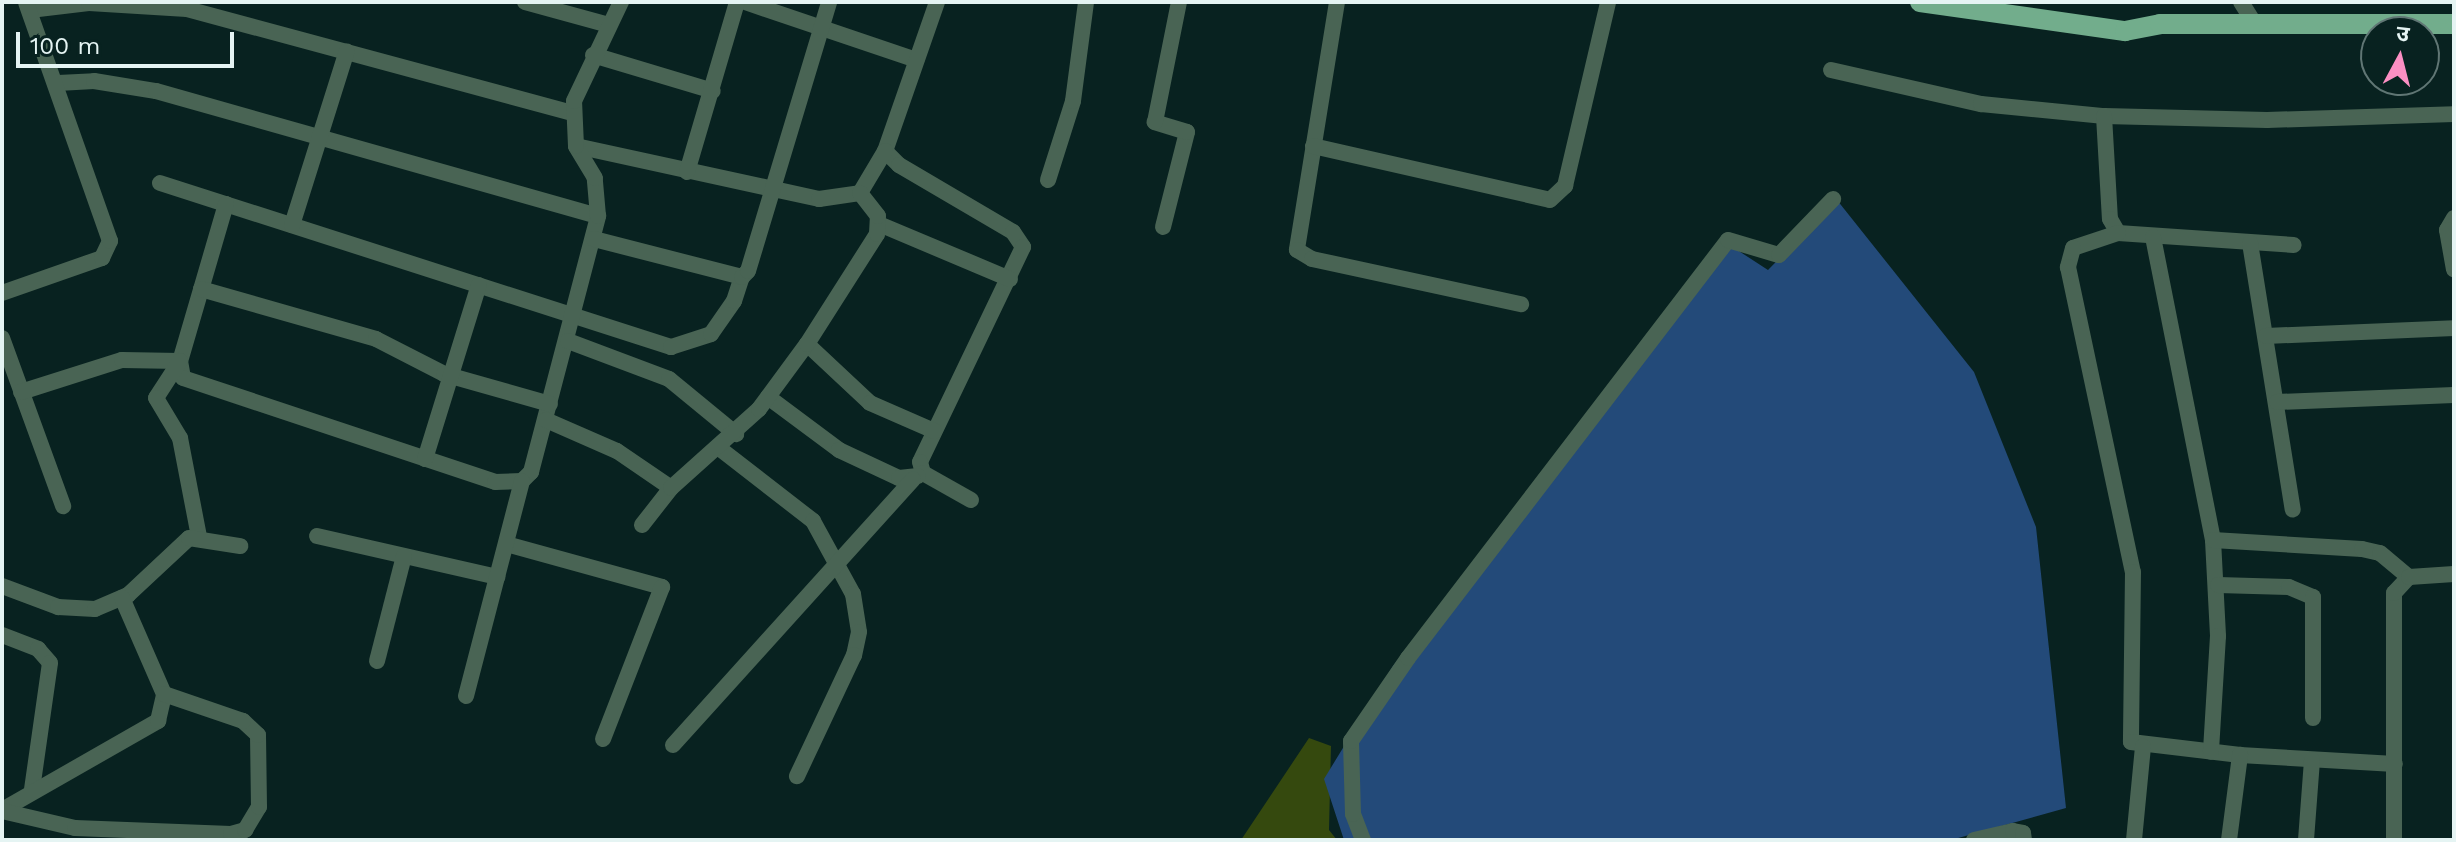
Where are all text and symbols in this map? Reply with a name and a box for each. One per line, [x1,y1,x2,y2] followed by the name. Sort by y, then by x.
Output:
[20,16,238,66] scale bar
[2360,16,2440,96] north arrow
[2395,20,2411,47] text: उ
[30,32,100,60] text: 100 m

